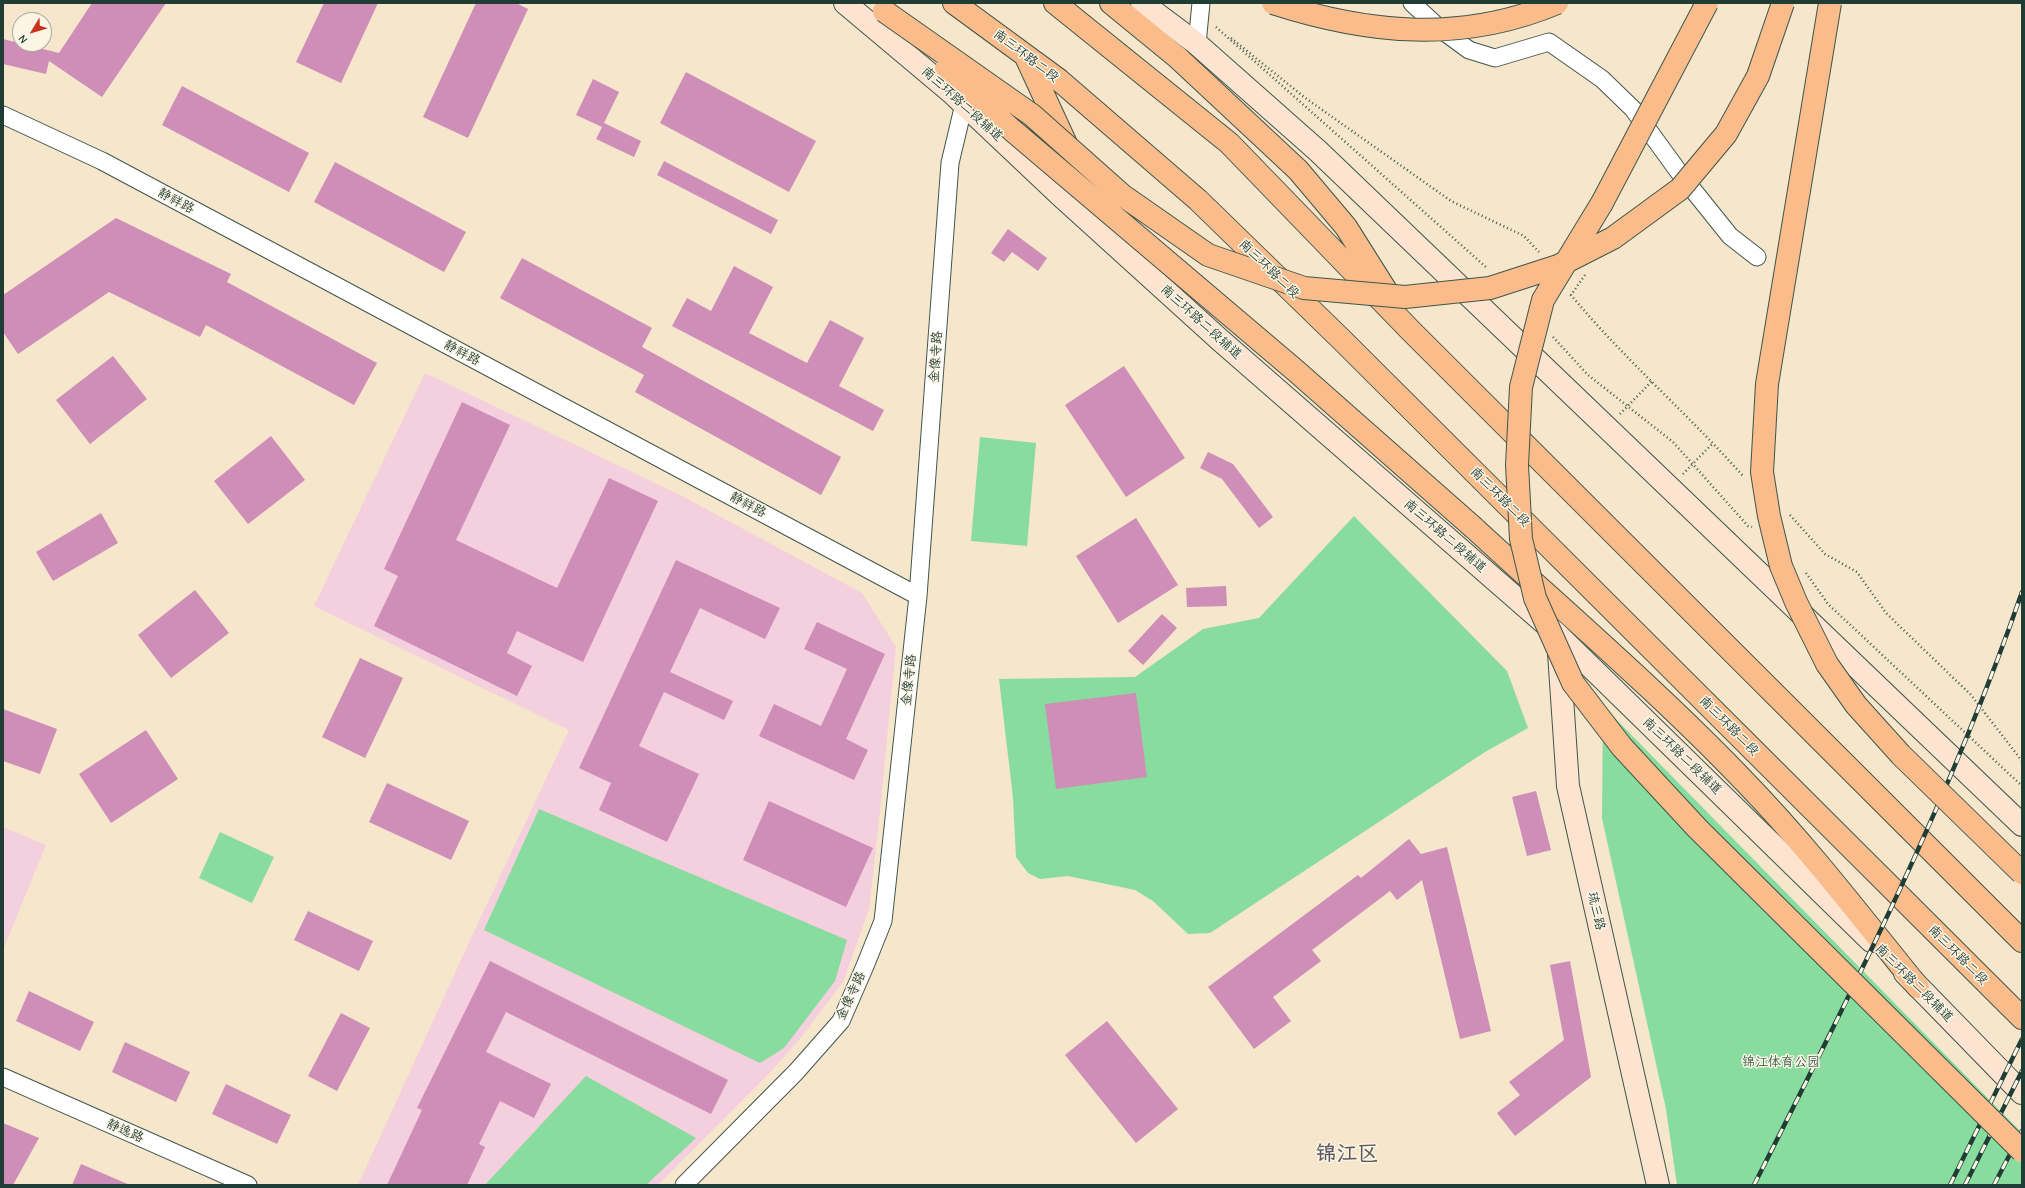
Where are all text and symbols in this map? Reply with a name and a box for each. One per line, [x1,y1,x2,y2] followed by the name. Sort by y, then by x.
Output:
[12,12,52,52] north arrow
[990,26,1062,86] street label: 南三环路二段
[16,32,30,46] text: N
[918,63,1006,145] street label: 南三环路二段辅道
[155,185,197,217] street label: 静祥路
[1236,236,1302,302] street label: 南三环路二段
[1157,281,1245,363] street label: 南三环路二段辅道
[926,331,946,383] street label: 金像寺路
[441,337,483,369] street label: 静祥路
[1467,464,1533,530] street label: 南三环路二段
[727,489,769,521] street label: 静祥路
[1401,496,1489,576] street label: 南三环路二段辅道
[899,653,919,707] street label: 金像寺路
[1696,693,1762,759] street label: 南三环路二段
[1639,714,1725,798] street label: 南三环路二段辅道
[1584,890,1608,932] street label: 琉三路
[1925,922,1991,988] street label: 南三环路二段
[1872,941,1956,1025] street label: 南三环路二段辅道
[833,969,869,1023] street label: 金像寺路
[1742,1054,1820,1070] park label: 锦江体育公园
[104,1116,146,1146] street label: 静逸路
[1316,1141,1378,1167] district label: 锦江区

